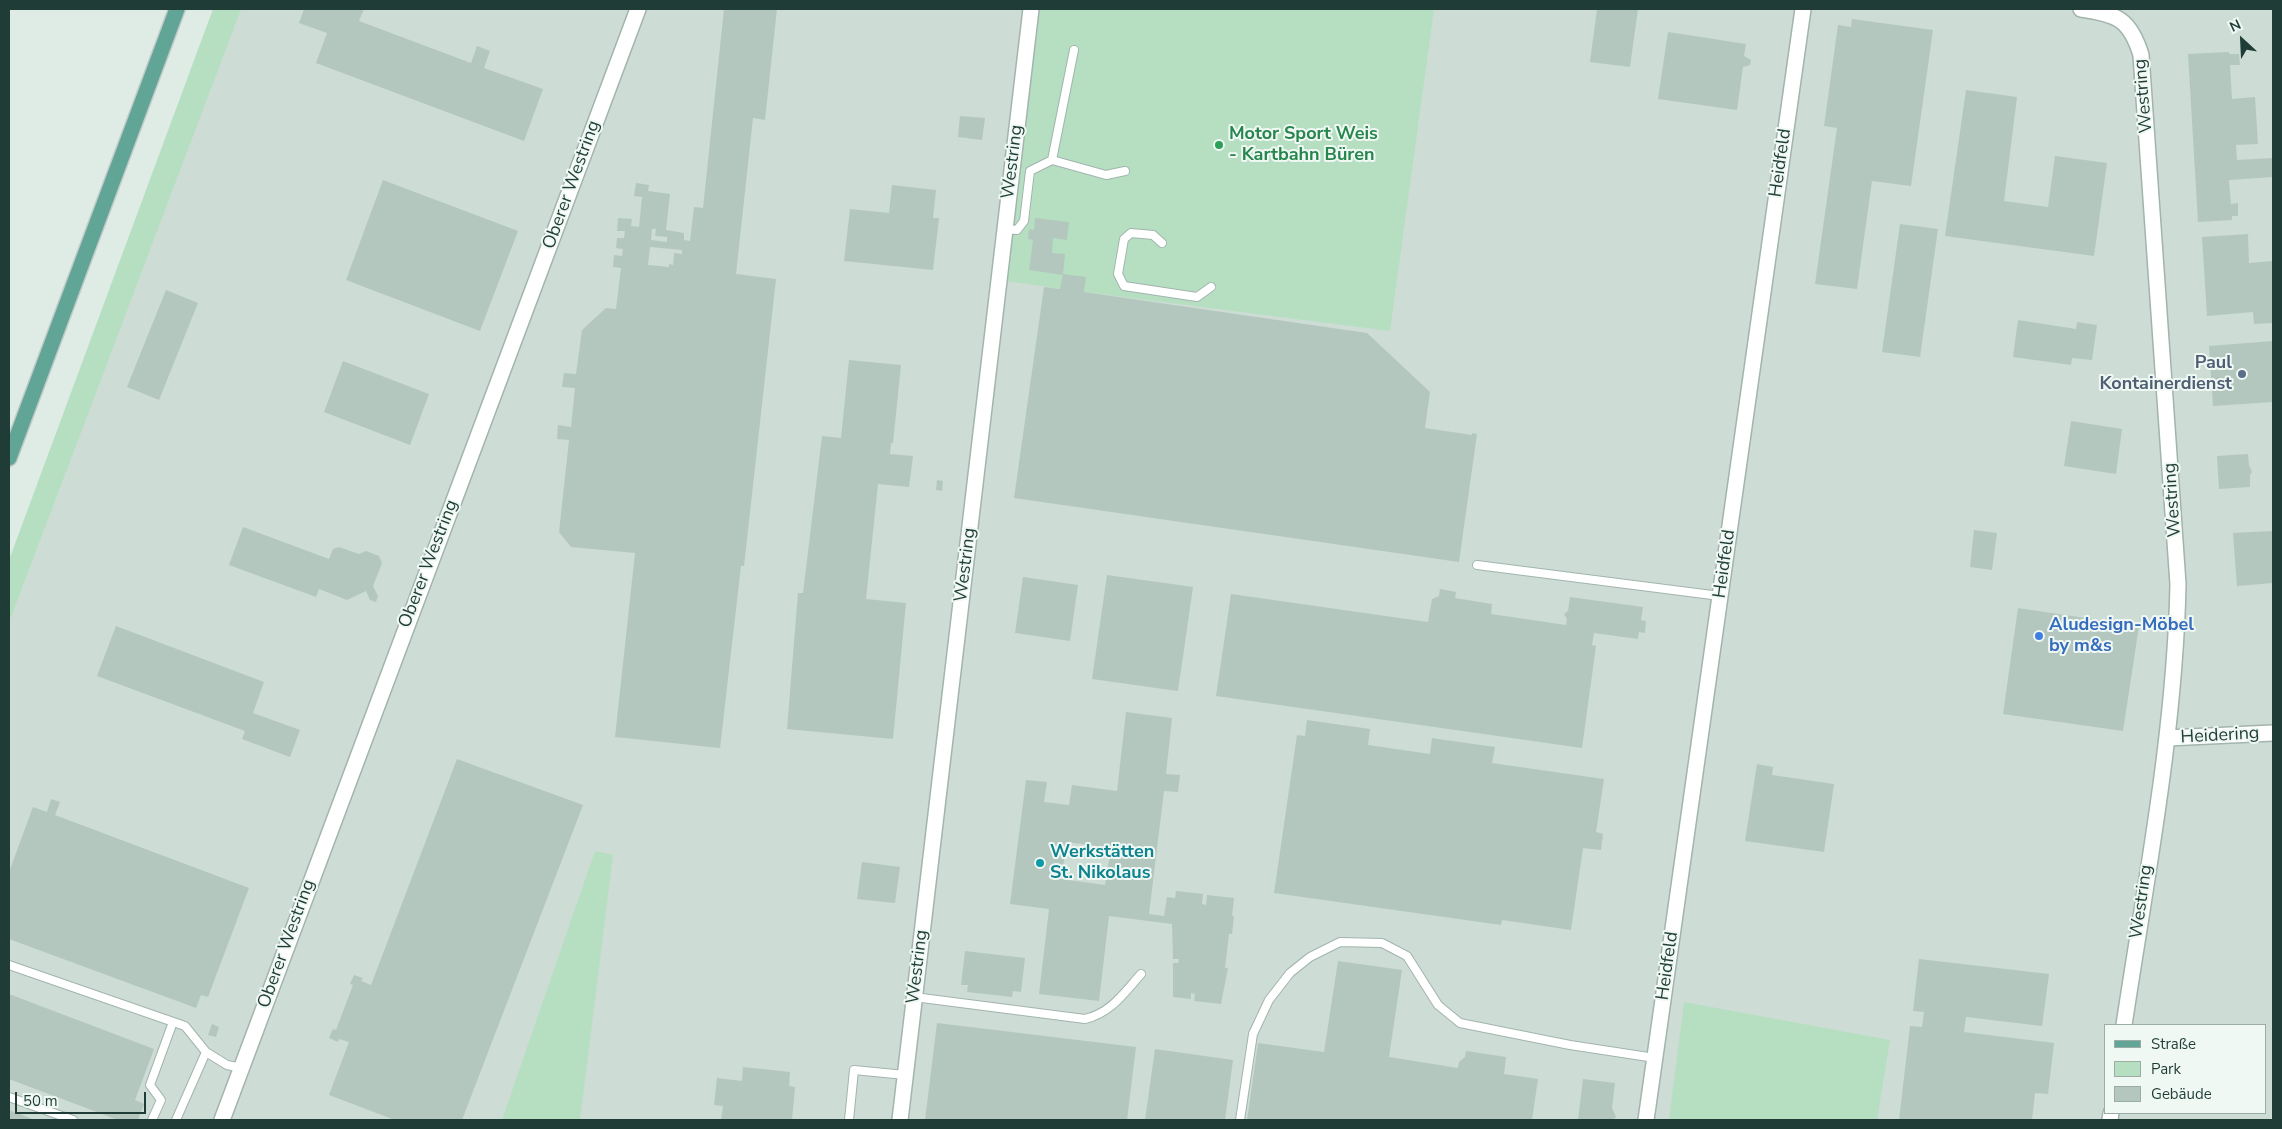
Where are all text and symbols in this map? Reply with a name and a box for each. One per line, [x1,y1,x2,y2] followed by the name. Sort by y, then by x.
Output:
[2217,15,2267,65] north arrow
[2227,15,2244,37] text: N
[2130,58,2158,134] street label: Westring
[539,118,605,252] street label: Oberer Westring
[998,124,1028,200] street label: Westring
[1229,124,1378,166] place label: Motor Sport Weis - Kartbahn Büren
[1766,127,1796,199] street label: Heidfeld
[1213,139,1225,151] marker: Motor Sport Weis - Kartbahn Büren
[2100,353,2232,396] place label: Paul Kontainerdienst
[2236,368,2248,380] marker: Paul Kontainerdienst
[2160,462,2186,538] street label: Westring
[395,497,463,631] street label: Oberer Westring
[951,527,981,603] street label: Westring
[1710,528,1740,600] street label: Heidfeld
[2049,615,2194,658] place label: Aludesign-Möbel by m&s
[2033,630,2045,642] marker: Aludesign-Möbel by m&s
[2180,723,2260,749] street label: Heidering
[1050,842,1154,884] place label: Werkstätten St. Nikolaus
[1034,857,1046,869] marker: Werkstätten St. Nikolaus
[2126,864,2158,940] street label: Westring
[254,877,320,1011] street label: Oberer Westring
[903,929,933,1005] street label: Westring
[1653,930,1683,1002] street label: Heidfeld
[2104,1024,2267,1114] legend
[2151,1034,2196,1054] text: Straße
[2151,1059,2181,1079] text: Park
[18,1082,149,1114] scale bar
[2151,1084,2212,1104] text: Gebäude
[23,1091,58,1111] text: 50 m

